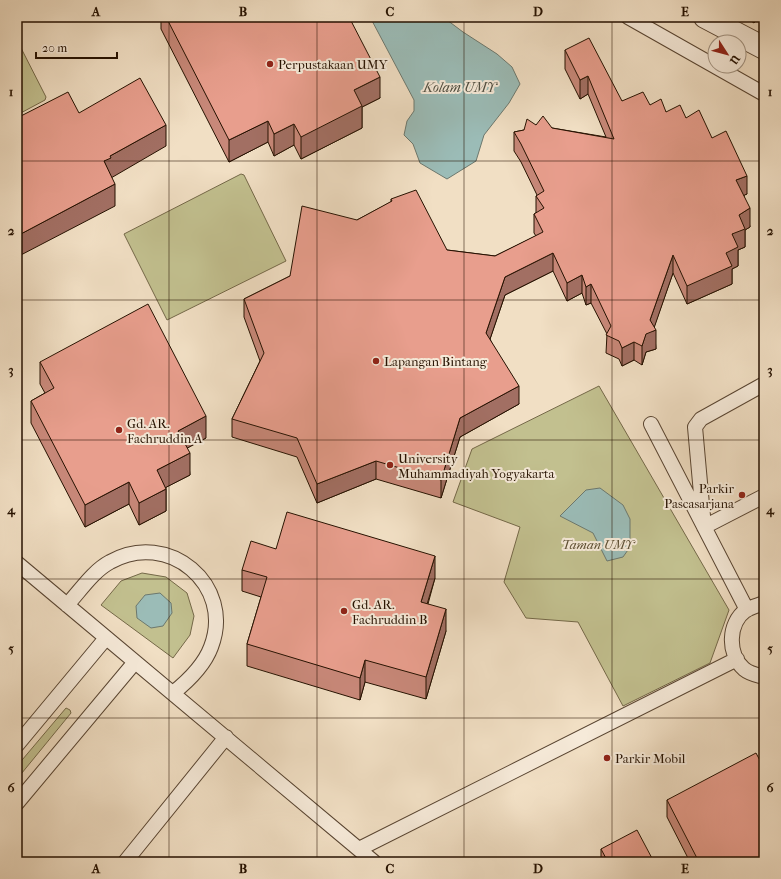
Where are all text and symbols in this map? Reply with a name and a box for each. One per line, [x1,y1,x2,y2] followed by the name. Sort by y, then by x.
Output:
[91,4,101,19] text: A
[239,4,248,19] text: B
[386,4,395,19] text: C
[533,4,543,19] text: D
[681,4,689,19] text: E
[36,34,117,60] scale bar
[707,34,747,74] north arrow
[42,41,67,55] text: 20 m
[727,51,743,67] text: U
[278,57,389,72] place label: Perpustakaan UMY
[265,59,275,69] marker: Perpustakaan UMY
[422,79,499,96] water label: Kolam UMY
[9,84,14,99] text: 1
[768,84,773,99] text: 1
[8,223,15,238] text: 2
[767,223,774,238] text: 2
[384,354,488,369] place label: Lapangan Bintang
[371,356,381,366] marker: Lapangan Bintang
[8,362,14,378] text: 3
[767,362,773,378] text: 3
[127,416,203,446] place label: Gd. AR. Fachruddin A
[114,425,124,435] marker: Gd. AR. Fachruddin A
[398,451,556,481] place label: University Muhammadiyah Yogyakarta
[385,460,395,470] marker: University Muhammadiyah Yogyakarta
[664,481,735,511] place label: Parkir Pascasarjana
[737,490,747,500] marker: Parkir Pascasarjana
[6,502,16,518] text: 4
[765,502,775,518] text: 4
[562,537,636,552] park label: Taman UMY
[352,597,428,627] place label: Gd. AR. Fachruddin B
[339,606,349,616] marker: Gd. AR. Fachruddin B
[8,641,14,656] text: 5
[767,641,773,656] text: 5
[615,751,686,766] place label: Parkir Mobil
[602,753,612,763] marker: Parkir Mobil
[7,780,15,795] text: 6
[766,780,774,795] text: 6
[91,861,101,876] text: A
[239,861,248,876] text: B
[386,861,395,876] text: C
[533,861,543,876] text: D
[681,861,689,876] text: E

